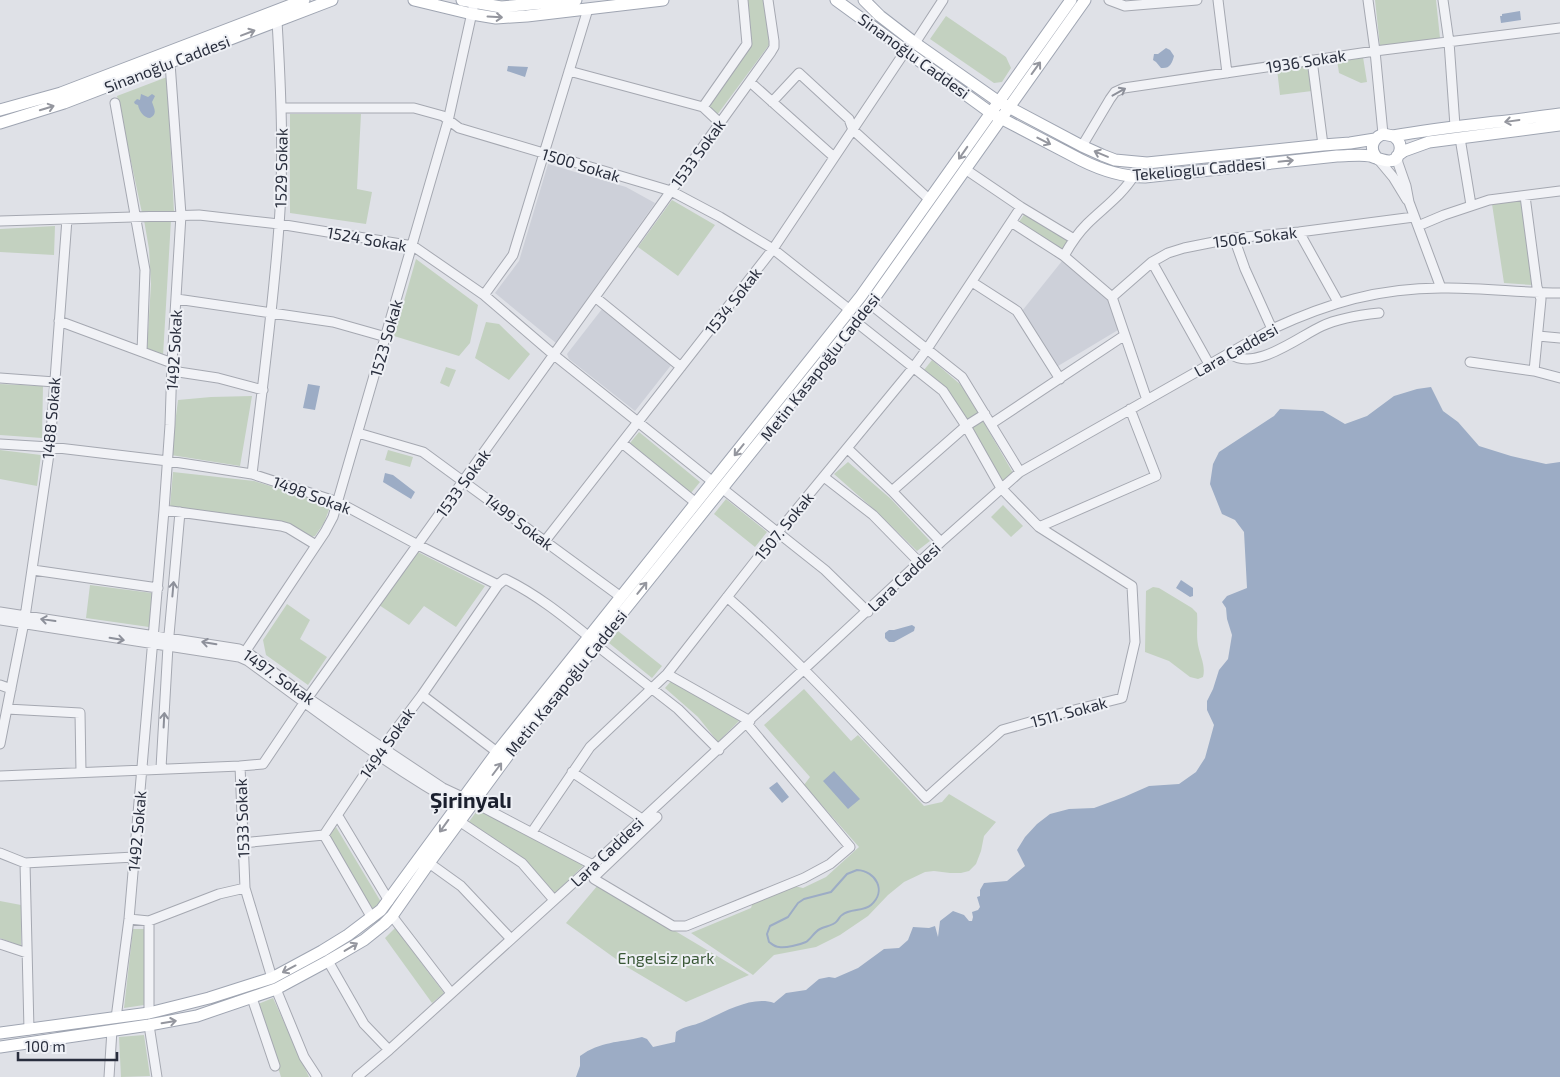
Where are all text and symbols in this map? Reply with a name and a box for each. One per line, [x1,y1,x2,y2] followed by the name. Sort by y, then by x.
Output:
[855,9,974,102] street label: Si̇nanoğlu Caddesi
[487,12,503,21] one-way arrow
[240,28,255,37] one-way arrow
[101,31,232,96] street label: Si̇nanoğlu Caddesi
[1265,45,1347,76] street label: 1936 Sokak
[1031,61,1041,75] one-way arrow
[1111,87,1126,97] one-way arrow
[38,103,54,113] one-way arrow
[667,115,729,190] street label: 1533 Sokak
[1504,116,1520,126] one-way arrow
[270,128,291,208] street label: 1529 Sokak
[1036,137,1051,146] one-way arrow
[540,144,623,185] street label: 1500 Sokak
[958,146,968,160] one-way arrow
[1094,149,1109,159] one-way arrow
[1132,153,1266,184] street label: Tekelioglu Caddesi
[1277,157,1293,166] one-way arrow
[326,222,408,255] street label: 1524 Sokak
[1212,222,1298,251] street label: 1506. Sokak
[700,263,765,338] street label: 1534 Sokak
[756,289,883,444] street label: Metin Kasapoğlu Caddesi
[365,297,406,379] street label: 1523 Sokak
[162,309,185,391] street label: 1492 Sokak
[1191,319,1281,380] street label: Lara Caddesi
[37,376,64,460] street label: 1488 Sokak
[733,443,744,456] one-way arrow
[432,445,494,520] street label: 1533 Sokak
[270,472,354,517] street label: 1498 Sokak
[750,488,817,564] street label: 1507. Sokak
[481,490,557,554] street label: 1499 Sokak
[863,538,944,615] street label: Lara Caddesi
[168,581,178,597] one-way arrow
[637,581,648,594] one-way arrow
[501,606,630,760] street label: Metin Kasapoğlu Caddesi
[40,615,56,625] one-way arrow
[109,634,125,644] one-way arrow
[201,638,217,648] one-way arrow
[240,645,319,708] street label: 1497. Sokak
[1029,692,1109,731] street label: 1511. Sokak
[355,704,418,782] street label: 1494 Sokak
[159,712,168,728] one-way arrow
[492,763,503,776] one-way arrow
[231,778,252,858] street label: 1533 Sokak
[430,787,512,814] district label: Şirinyalı
[124,790,149,872] street label: 1492 Sokak
[566,813,647,890] street label: Lara Caddesi
[439,819,449,833] one-way arrow
[343,942,357,952] one-way arrow
[618,948,714,967] park label: Engelsiz park
[281,964,296,974] one-way arrow
[161,1016,177,1026] one-way arrow
[18,1030,116,1062] scale bar
[25,1037,66,1055] text: 100 m

